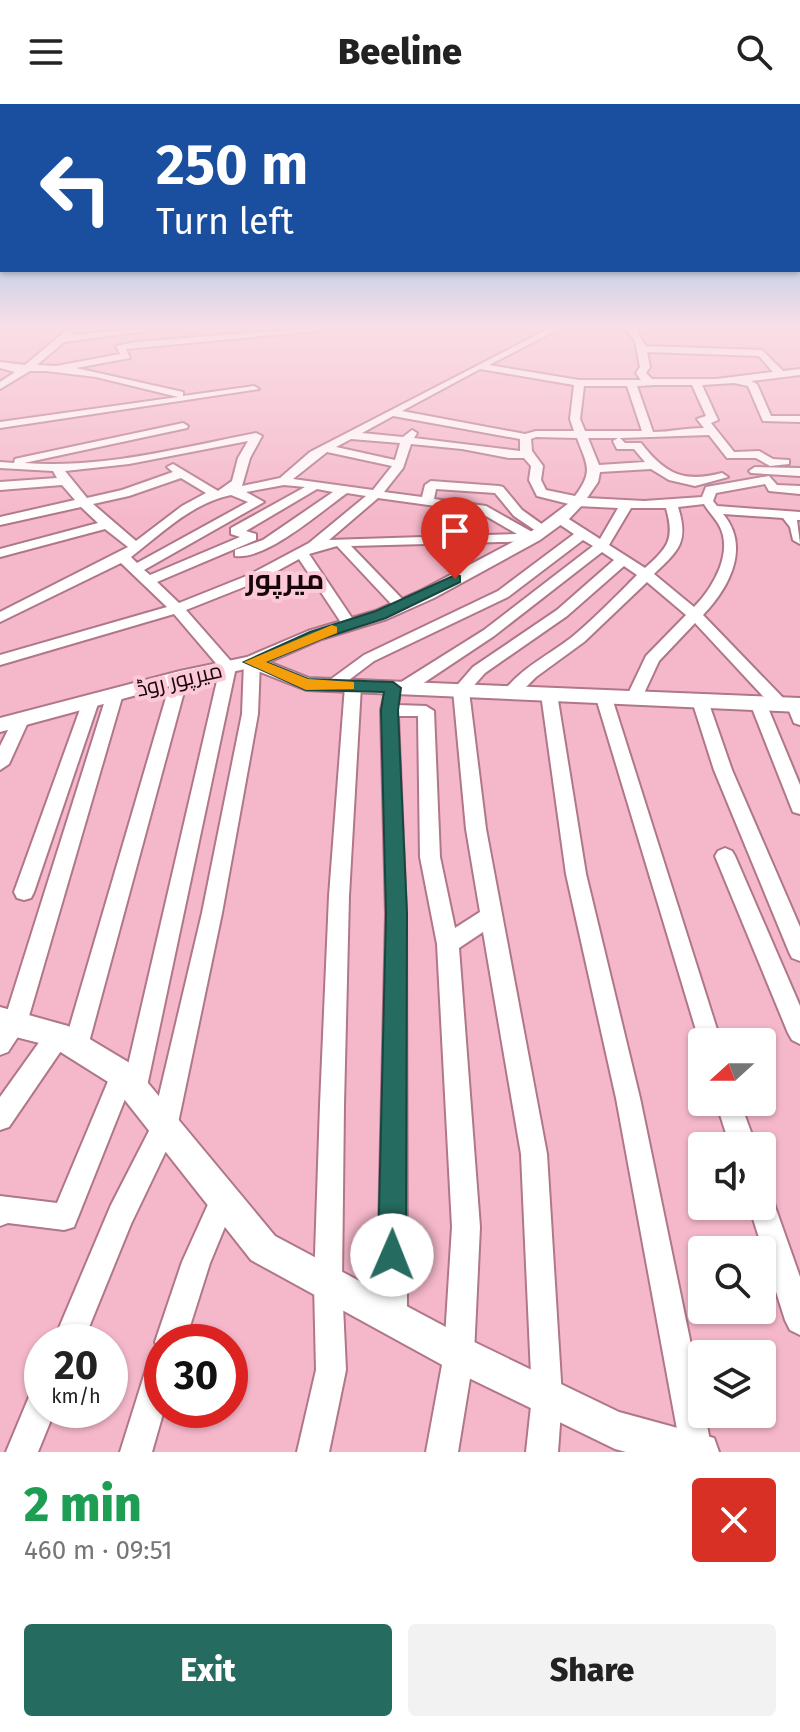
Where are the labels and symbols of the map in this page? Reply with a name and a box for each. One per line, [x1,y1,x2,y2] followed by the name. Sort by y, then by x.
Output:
[421,497,489,579] pin
[245,563,324,599] district label: میرپور
[133,656,225,703] street label: میرپور روڈ
[688,1028,776,1116] north arrow
[350,1213,434,1297] position arrow
[144,1324,248,1428] speed limit sign: 30

